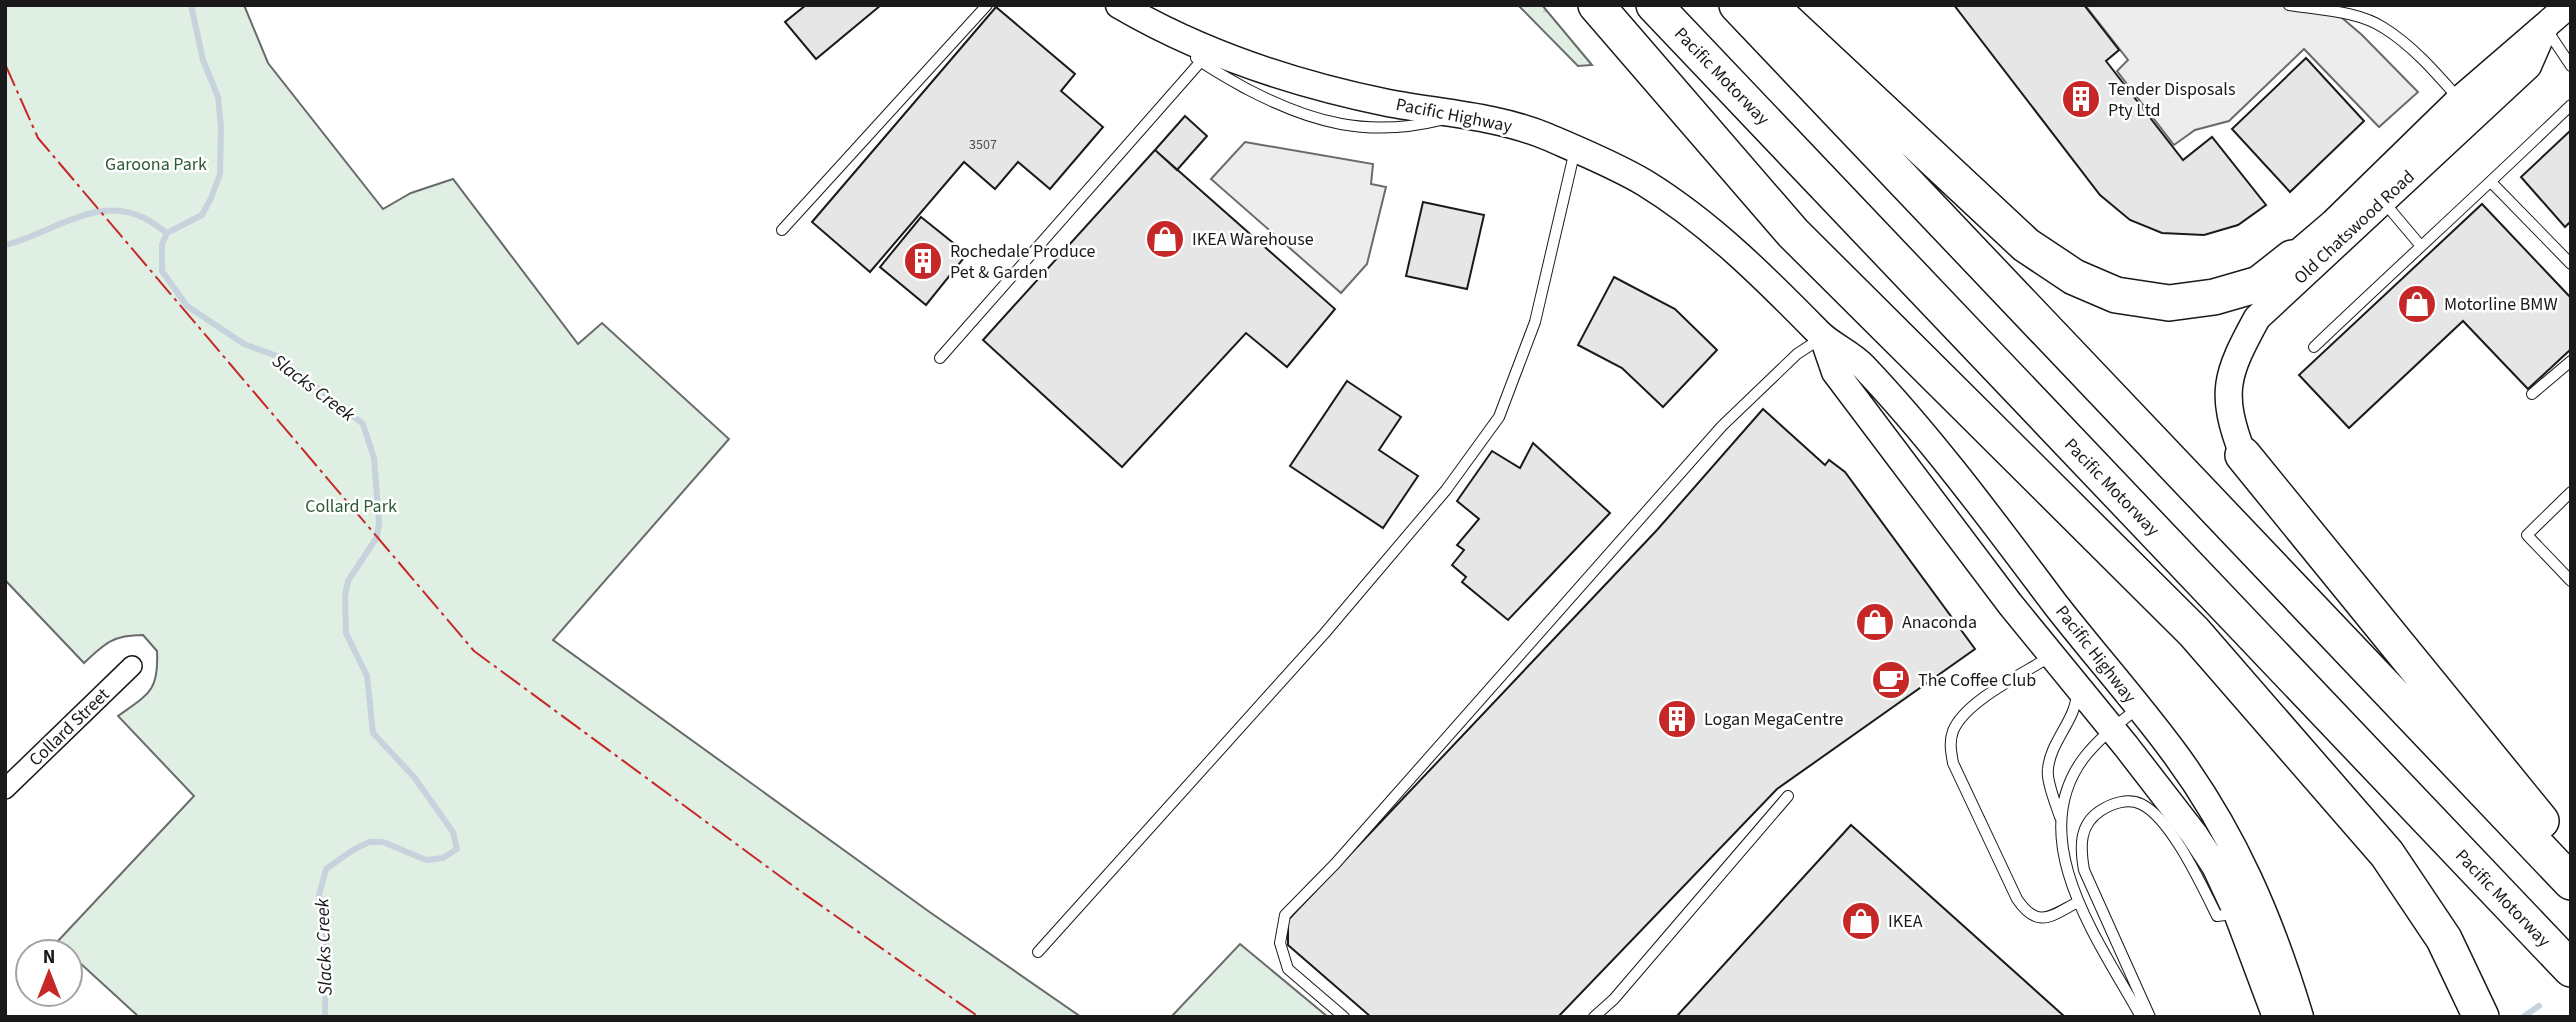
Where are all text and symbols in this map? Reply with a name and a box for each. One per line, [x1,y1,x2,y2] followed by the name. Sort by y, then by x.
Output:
[1668,22,1775,131] street label: Pacific Motorway
[2108,77,2236,123] place label: Tender Disposals Pty Ltd
[2060,78,2102,120] building icon: Tender Disposals Pty Ltd
[1394,92,1515,139] street label: Pacific Highway
[969,135,997,155] house number: 3507
[105,152,207,177] park label: Garoona Park
[2288,165,2420,290] street label: Old Chatswood Road
[1144,218,1186,260] shop icon: IKEA Warehouse
[1192,227,1314,252] place label: IKEA Warehouse
[950,239,1096,285] place label: Rochedale Produce Pet & Garden
[902,240,944,282] building icon: Rochedale Produce Pet & Garden
[2396,283,2438,325] shop icon: Motorline BMW
[2444,292,2558,317] place label: Motorline BMW
[266,348,361,429] water label: Slacks Creek
[2058,433,2165,542] street label: Pacific Motorway
[305,494,397,519] park label: Collard Park
[2049,600,2142,709] street label: Pacific Highway
[1854,601,1896,643] shop icon: Anaconda
[1902,610,1977,635] place label: Anaconda
[1870,659,1912,701] cafe icon: The Coffee Club
[1918,668,2036,693] place label: The Coffee Club
[24,683,115,772] street label: Collard Street
[1656,698,1698,740] building icon: Logan MegaCentre
[1704,707,1843,732] place label: Logan MegaCentre
[2449,844,2556,953] street label: Pacific Motorway
[309,897,340,996] water label: Slacks Creek
[1840,900,1882,942] shop icon: IKEA
[1888,909,1923,934] place label: IKEA
[14,938,84,1008] north arrow
[43,944,55,971] text: N

